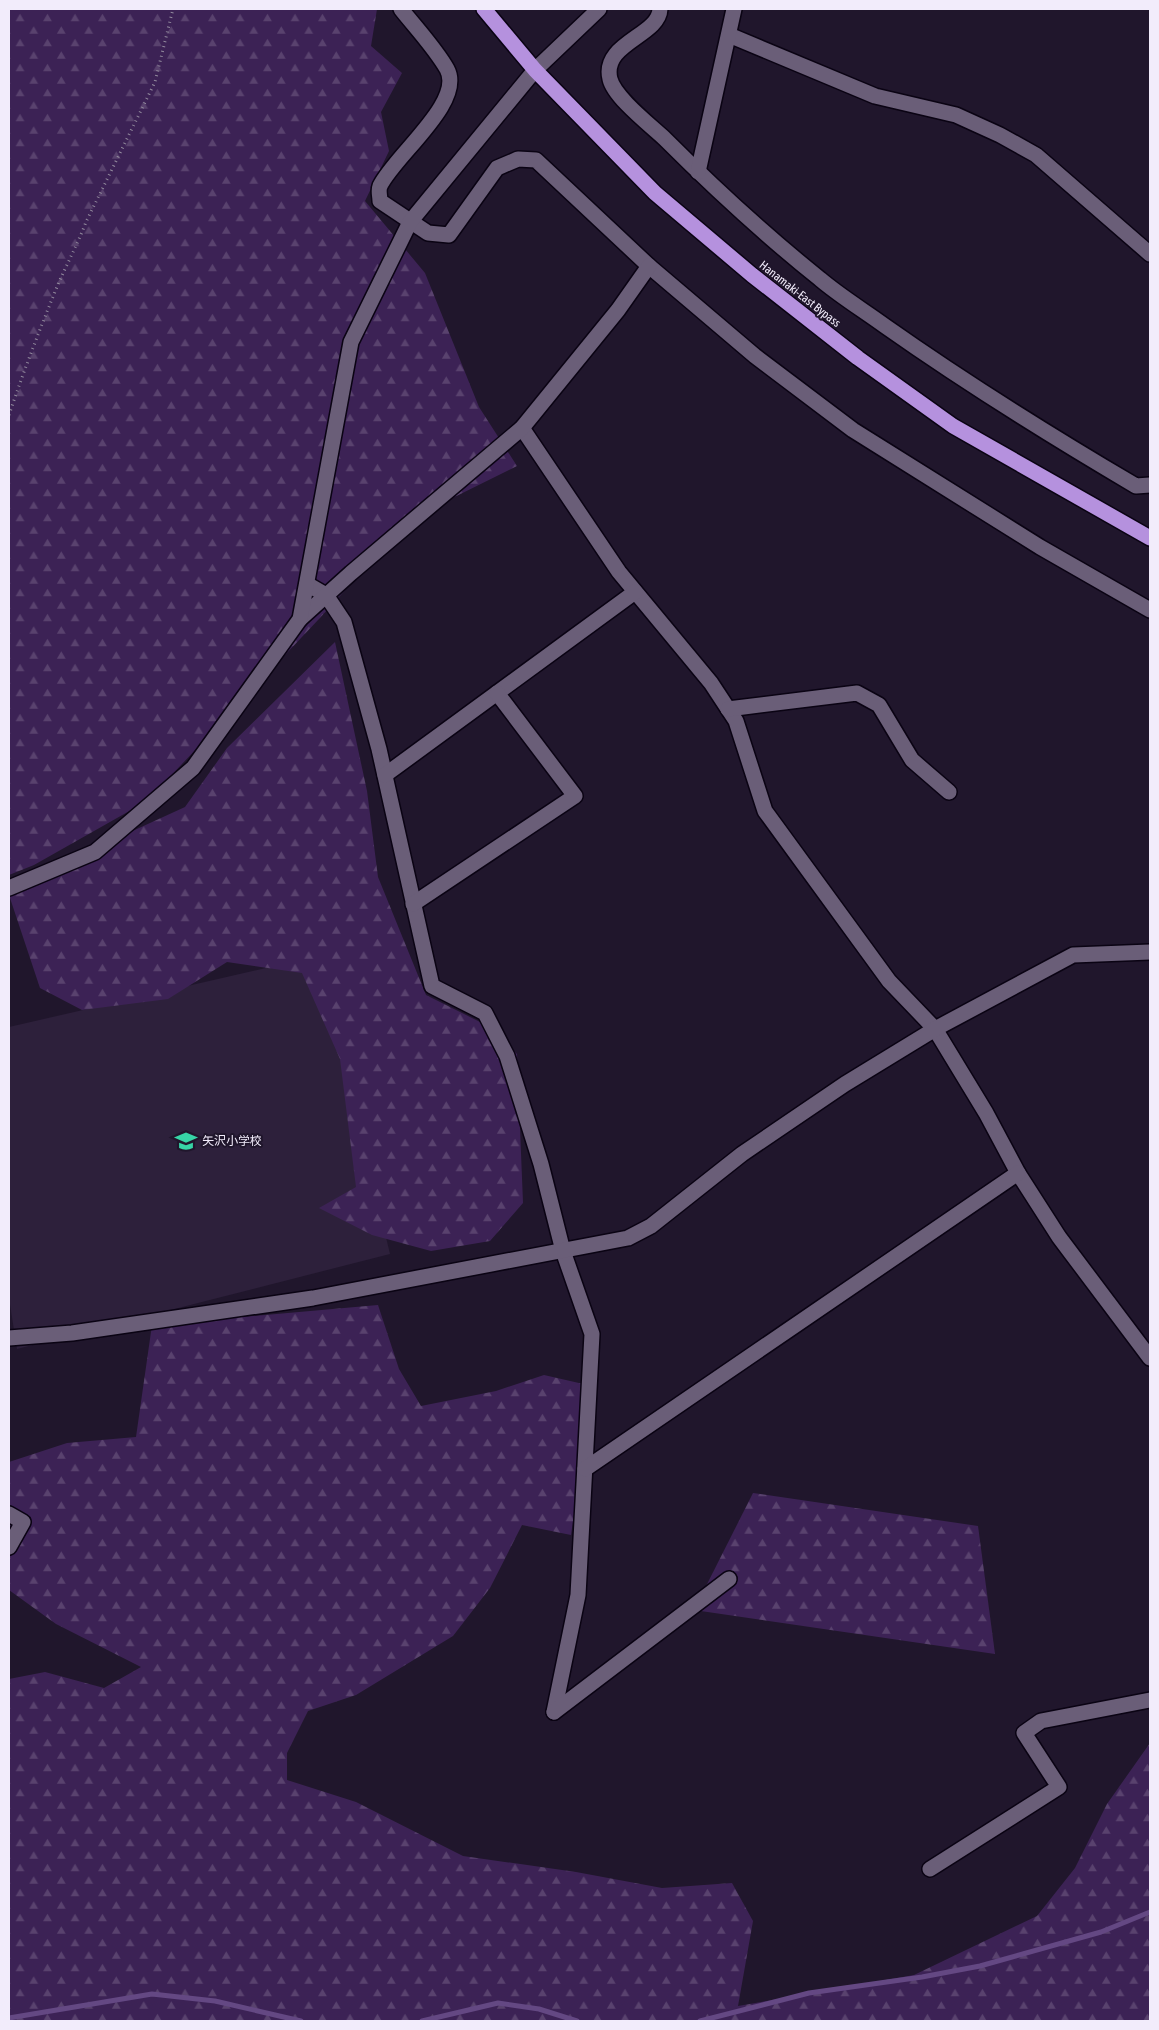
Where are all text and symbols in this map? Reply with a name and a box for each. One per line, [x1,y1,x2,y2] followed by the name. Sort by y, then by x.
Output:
[757,258,843,330] street label: Hanamaki-East Bypass
[173,1128,199,1154] school or university icon: 矢沢小学校
[202,1134,262,1148] place label: 矢沢小学校

